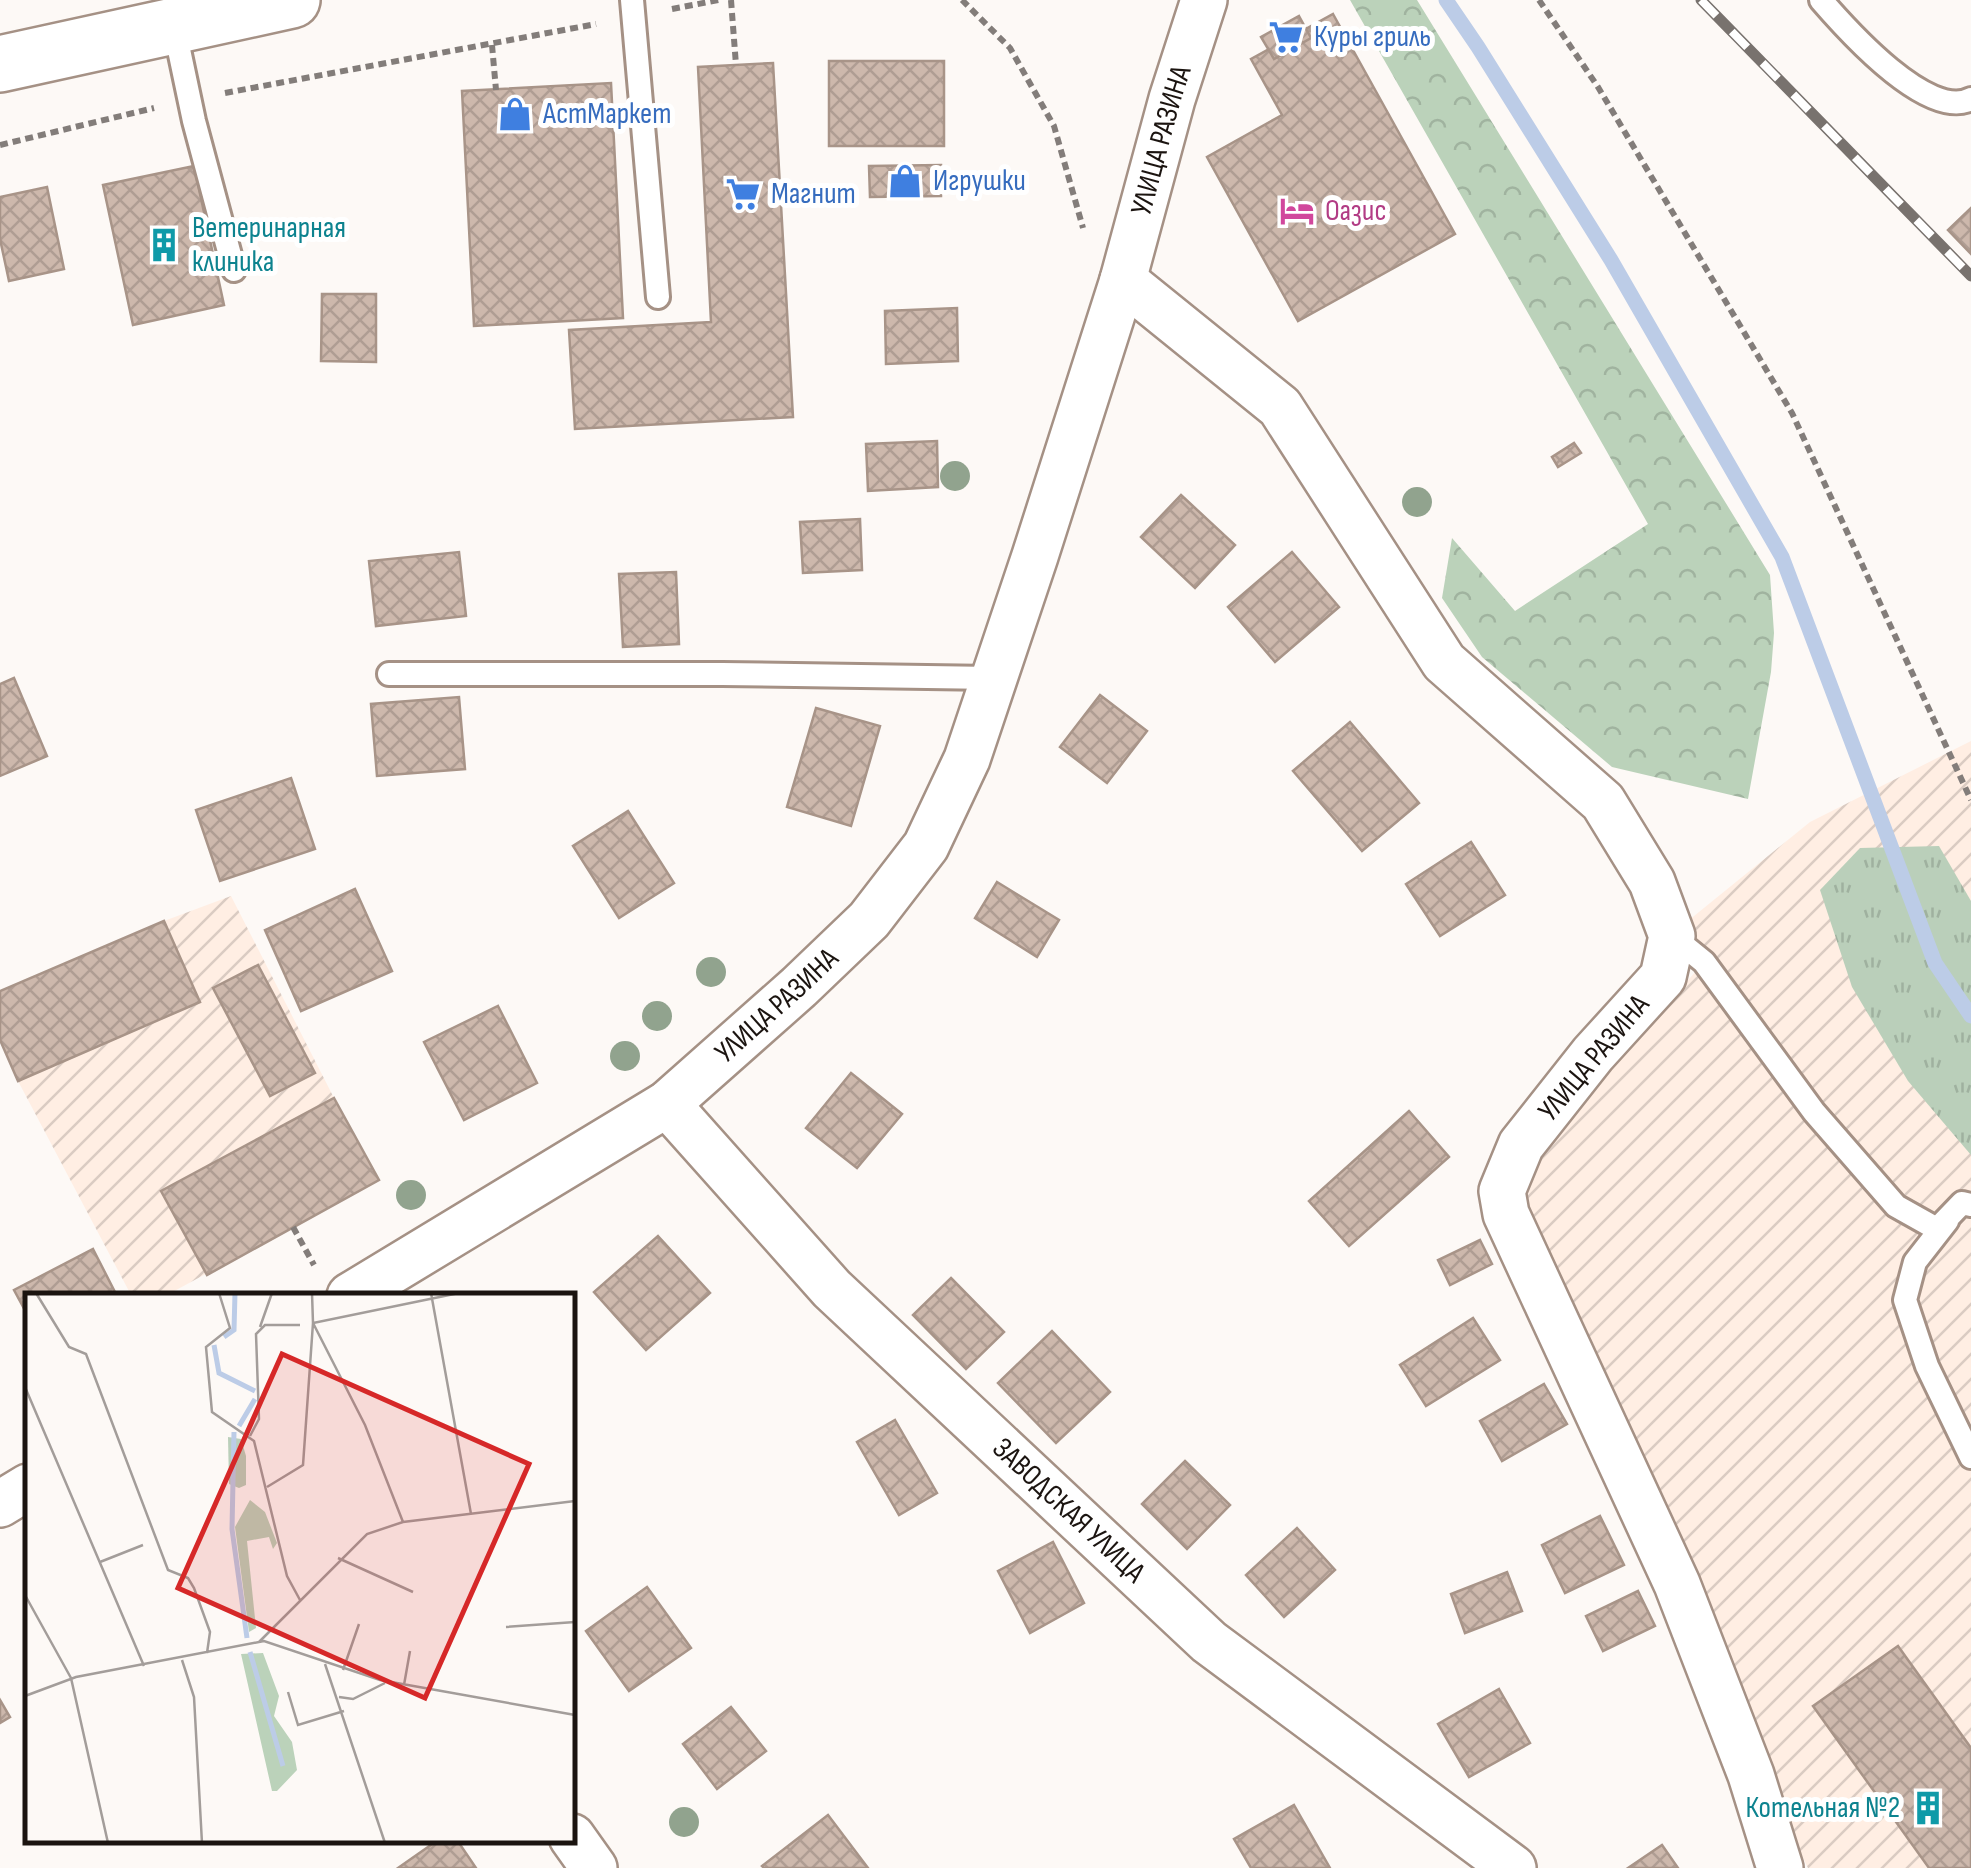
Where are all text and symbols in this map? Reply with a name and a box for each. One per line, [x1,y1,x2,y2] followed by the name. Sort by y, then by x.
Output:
[1267,18,1305,56] supermarket icon: Куры гриль
[1314,19,1431,55] place label: Куры гриль
[1123,61,1200,219] street label: УЛИЦА РАЗИНА
[496,95,534,133] shop icon: АстМаркет
[542,96,671,132] place label: АстМаркет
[886,162,924,200] shop icon: Игрушки
[933,163,1026,199] place label: Игрушки
[724,175,762,213] supermarket icon: Магнит
[771,176,856,212] place label: Магнит
[1278,192,1316,230] hotel icon: Оазис
[1325,193,1386,229] place label: Оазис
[192,210,346,280] place label: Ветеринарная клиника
[145,226,183,264] building icon: Ветеринарная клиника
[708,941,846,1071] street label: УЛИЦА РАЗИНА
[1531,988,1657,1128] street label: УЛИЦА РАЗИНА
[25,1293,575,1843] inset map
[985,1430,1152,1591] street label: ЗАВОДСКАЯ УЛИЦА
[1909,1789,1947,1827] building icon: Котельная №2
[1745,1790,1900,1826] place label: Котельная №2

